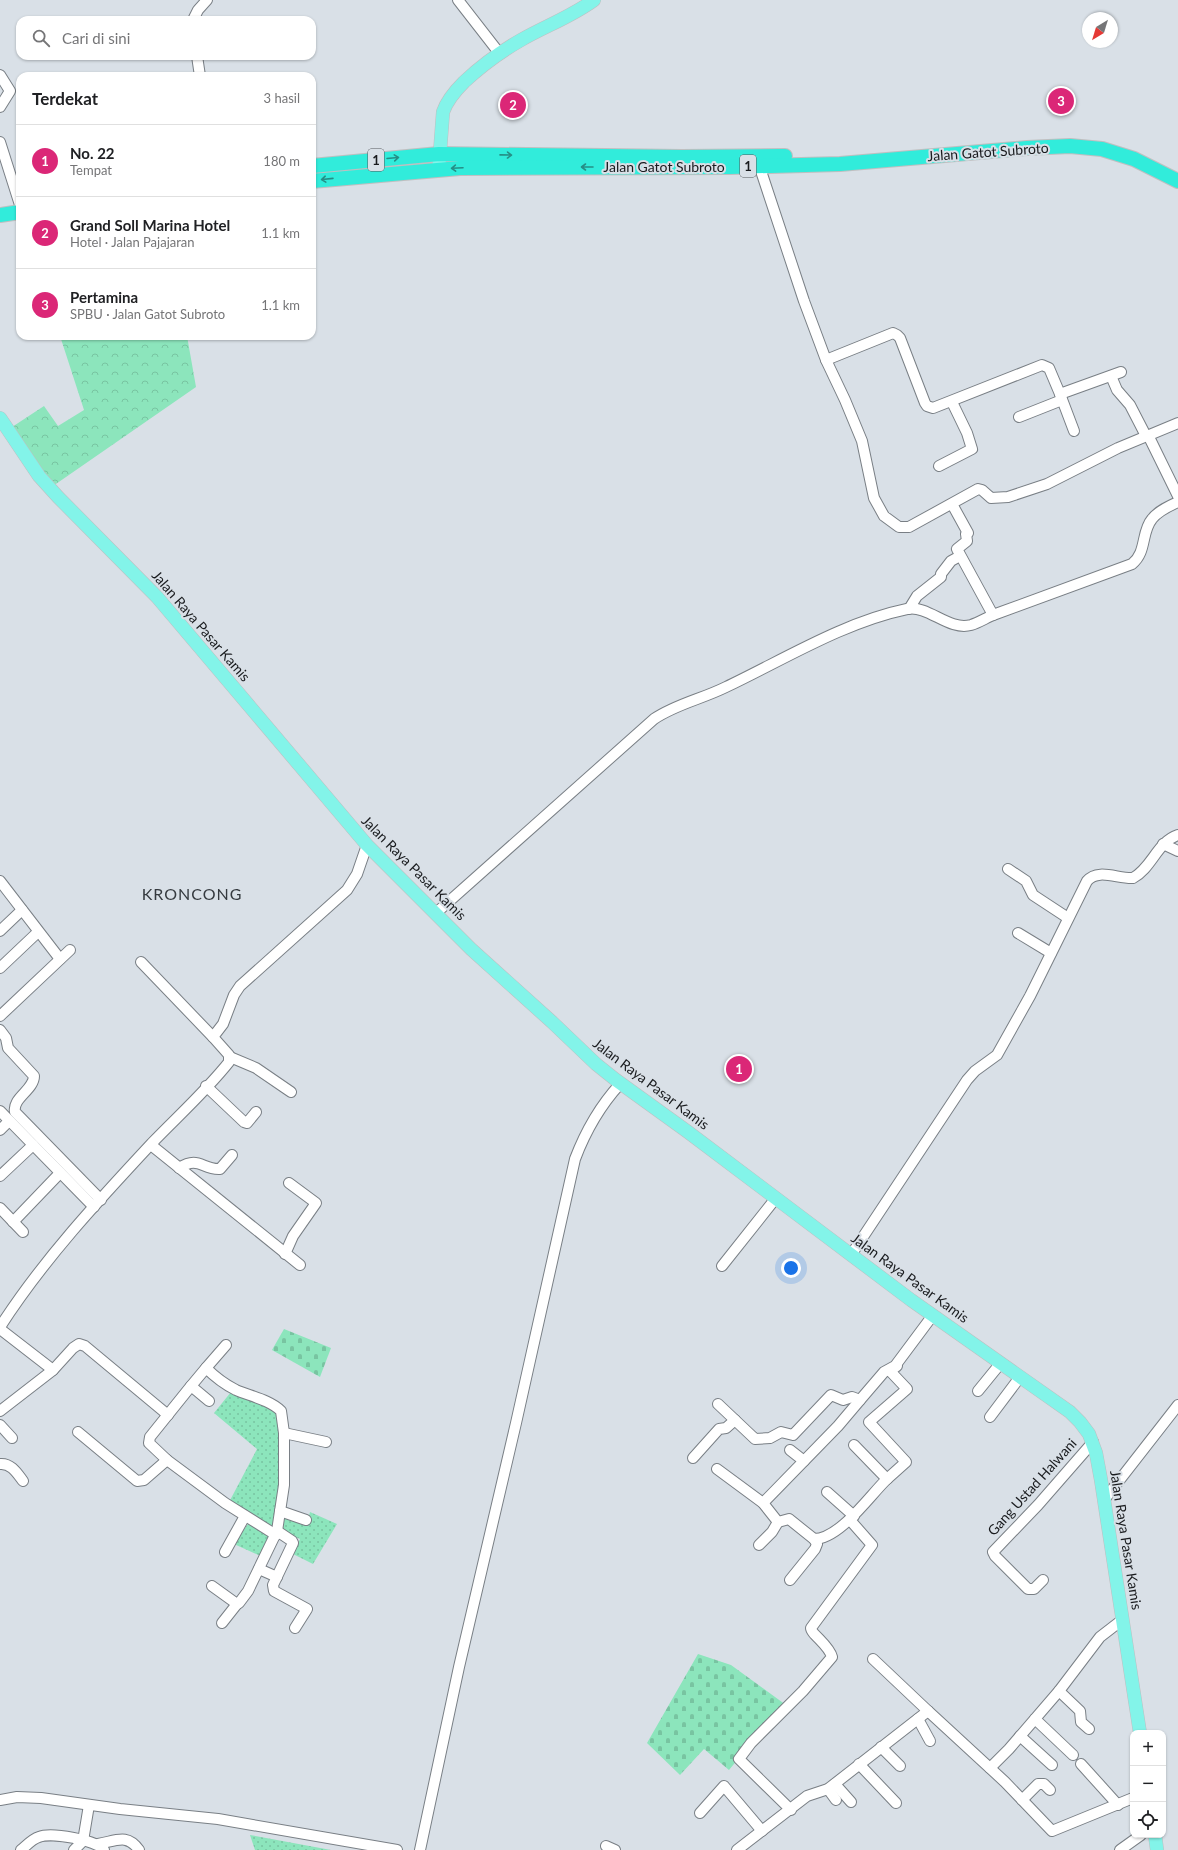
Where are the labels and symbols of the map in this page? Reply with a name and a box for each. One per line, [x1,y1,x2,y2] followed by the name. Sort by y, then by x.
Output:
[1082,12,1118,48] north arrow
[1048,86,1074,116] pin: 3
[500,90,526,120] pin: 2
[927,139,1049,164] street label: Jalan Gatot Subroto
[368,149,384,171] road number: 1
[499,151,512,159] one-way arrow
[386,155,399,162] one-way arrow
[740,155,756,177] road number: 1
[603,158,725,175] street label: Jalan Gatot Subroto
[581,163,594,171] one-way arrow
[451,164,464,172] one-way arrow
[321,175,334,183] one-way arrow
[149,567,254,684] street label: Jalan Raya Pasar Kamis
[358,812,470,924] street label: Jalan Raya Pasar Kamis
[142,884,242,903] district label: KRONCONG
[590,1034,713,1133] street label: Jalan Raya Pasar Kamis
[726,1054,752,1084] pin: 1
[848,1229,972,1326] street label: Jalan Raya Pasar Kamis
[781,1258,801,1278] your location
[983,1435,1080,1539] street label: Gang Ustad Halwani
[1107,1469,1146,1611] street label: Jalan Raya Pasar Kamis

